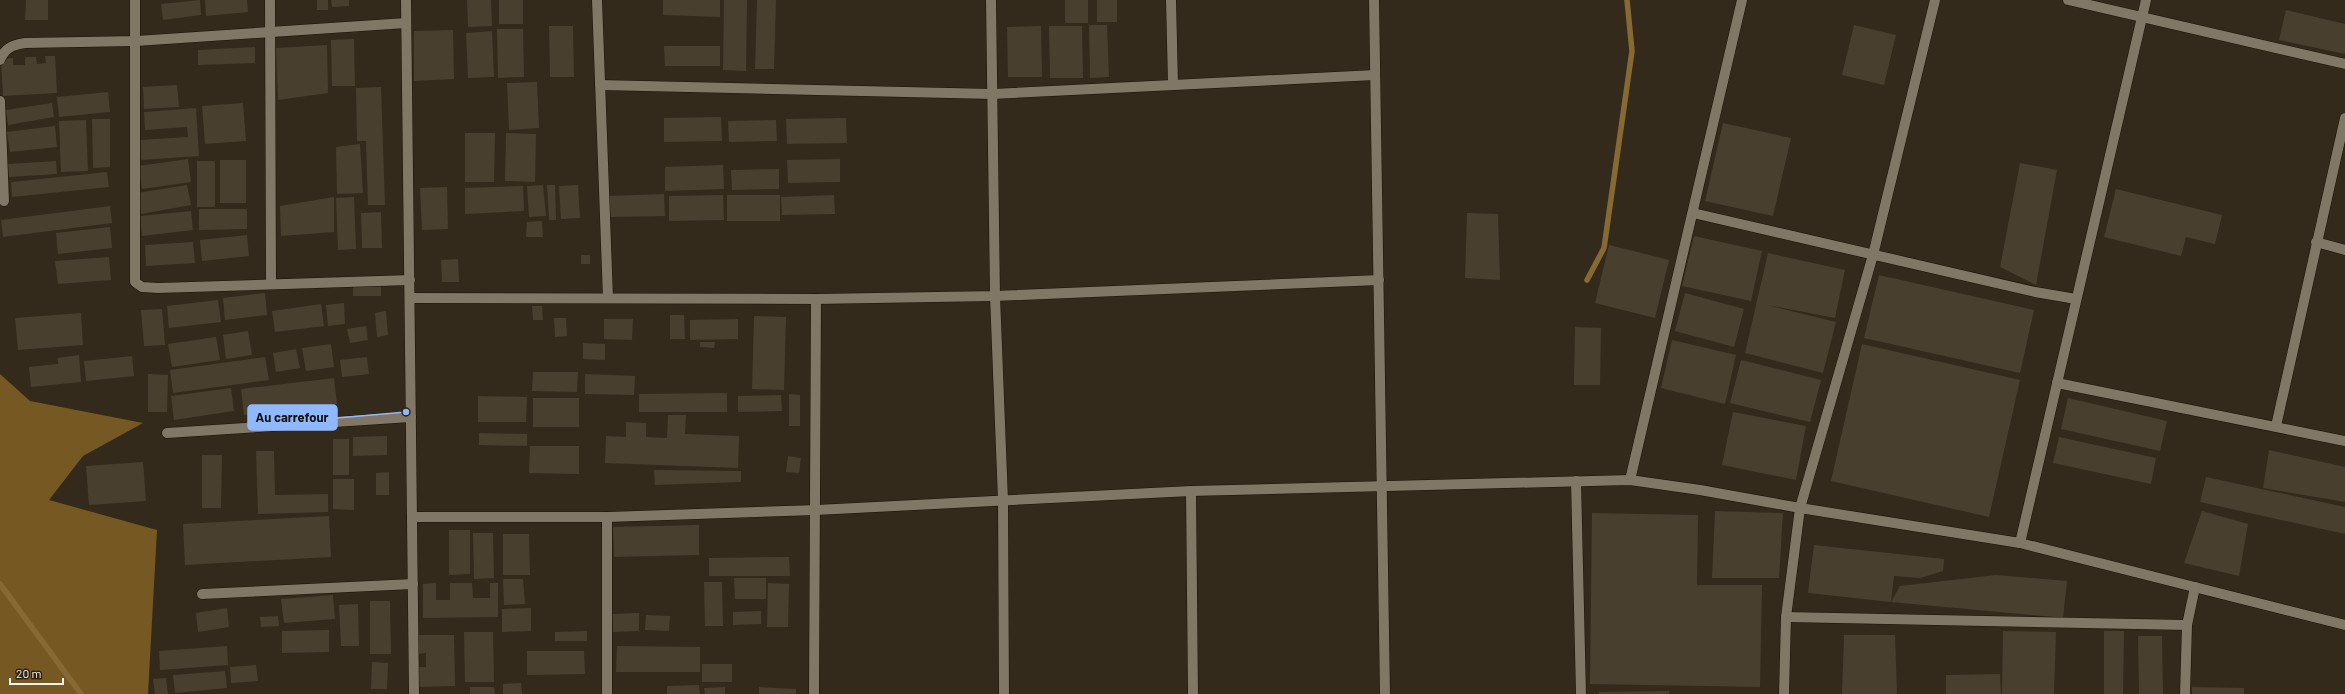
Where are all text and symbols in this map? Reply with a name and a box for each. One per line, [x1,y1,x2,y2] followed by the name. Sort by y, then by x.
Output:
[248,405,337,430] callout: Au carrefour
[256,409,328,425] text: Au carrefour
[10,660,63,686] scale bar
[16,666,42,680] text: 20 m

